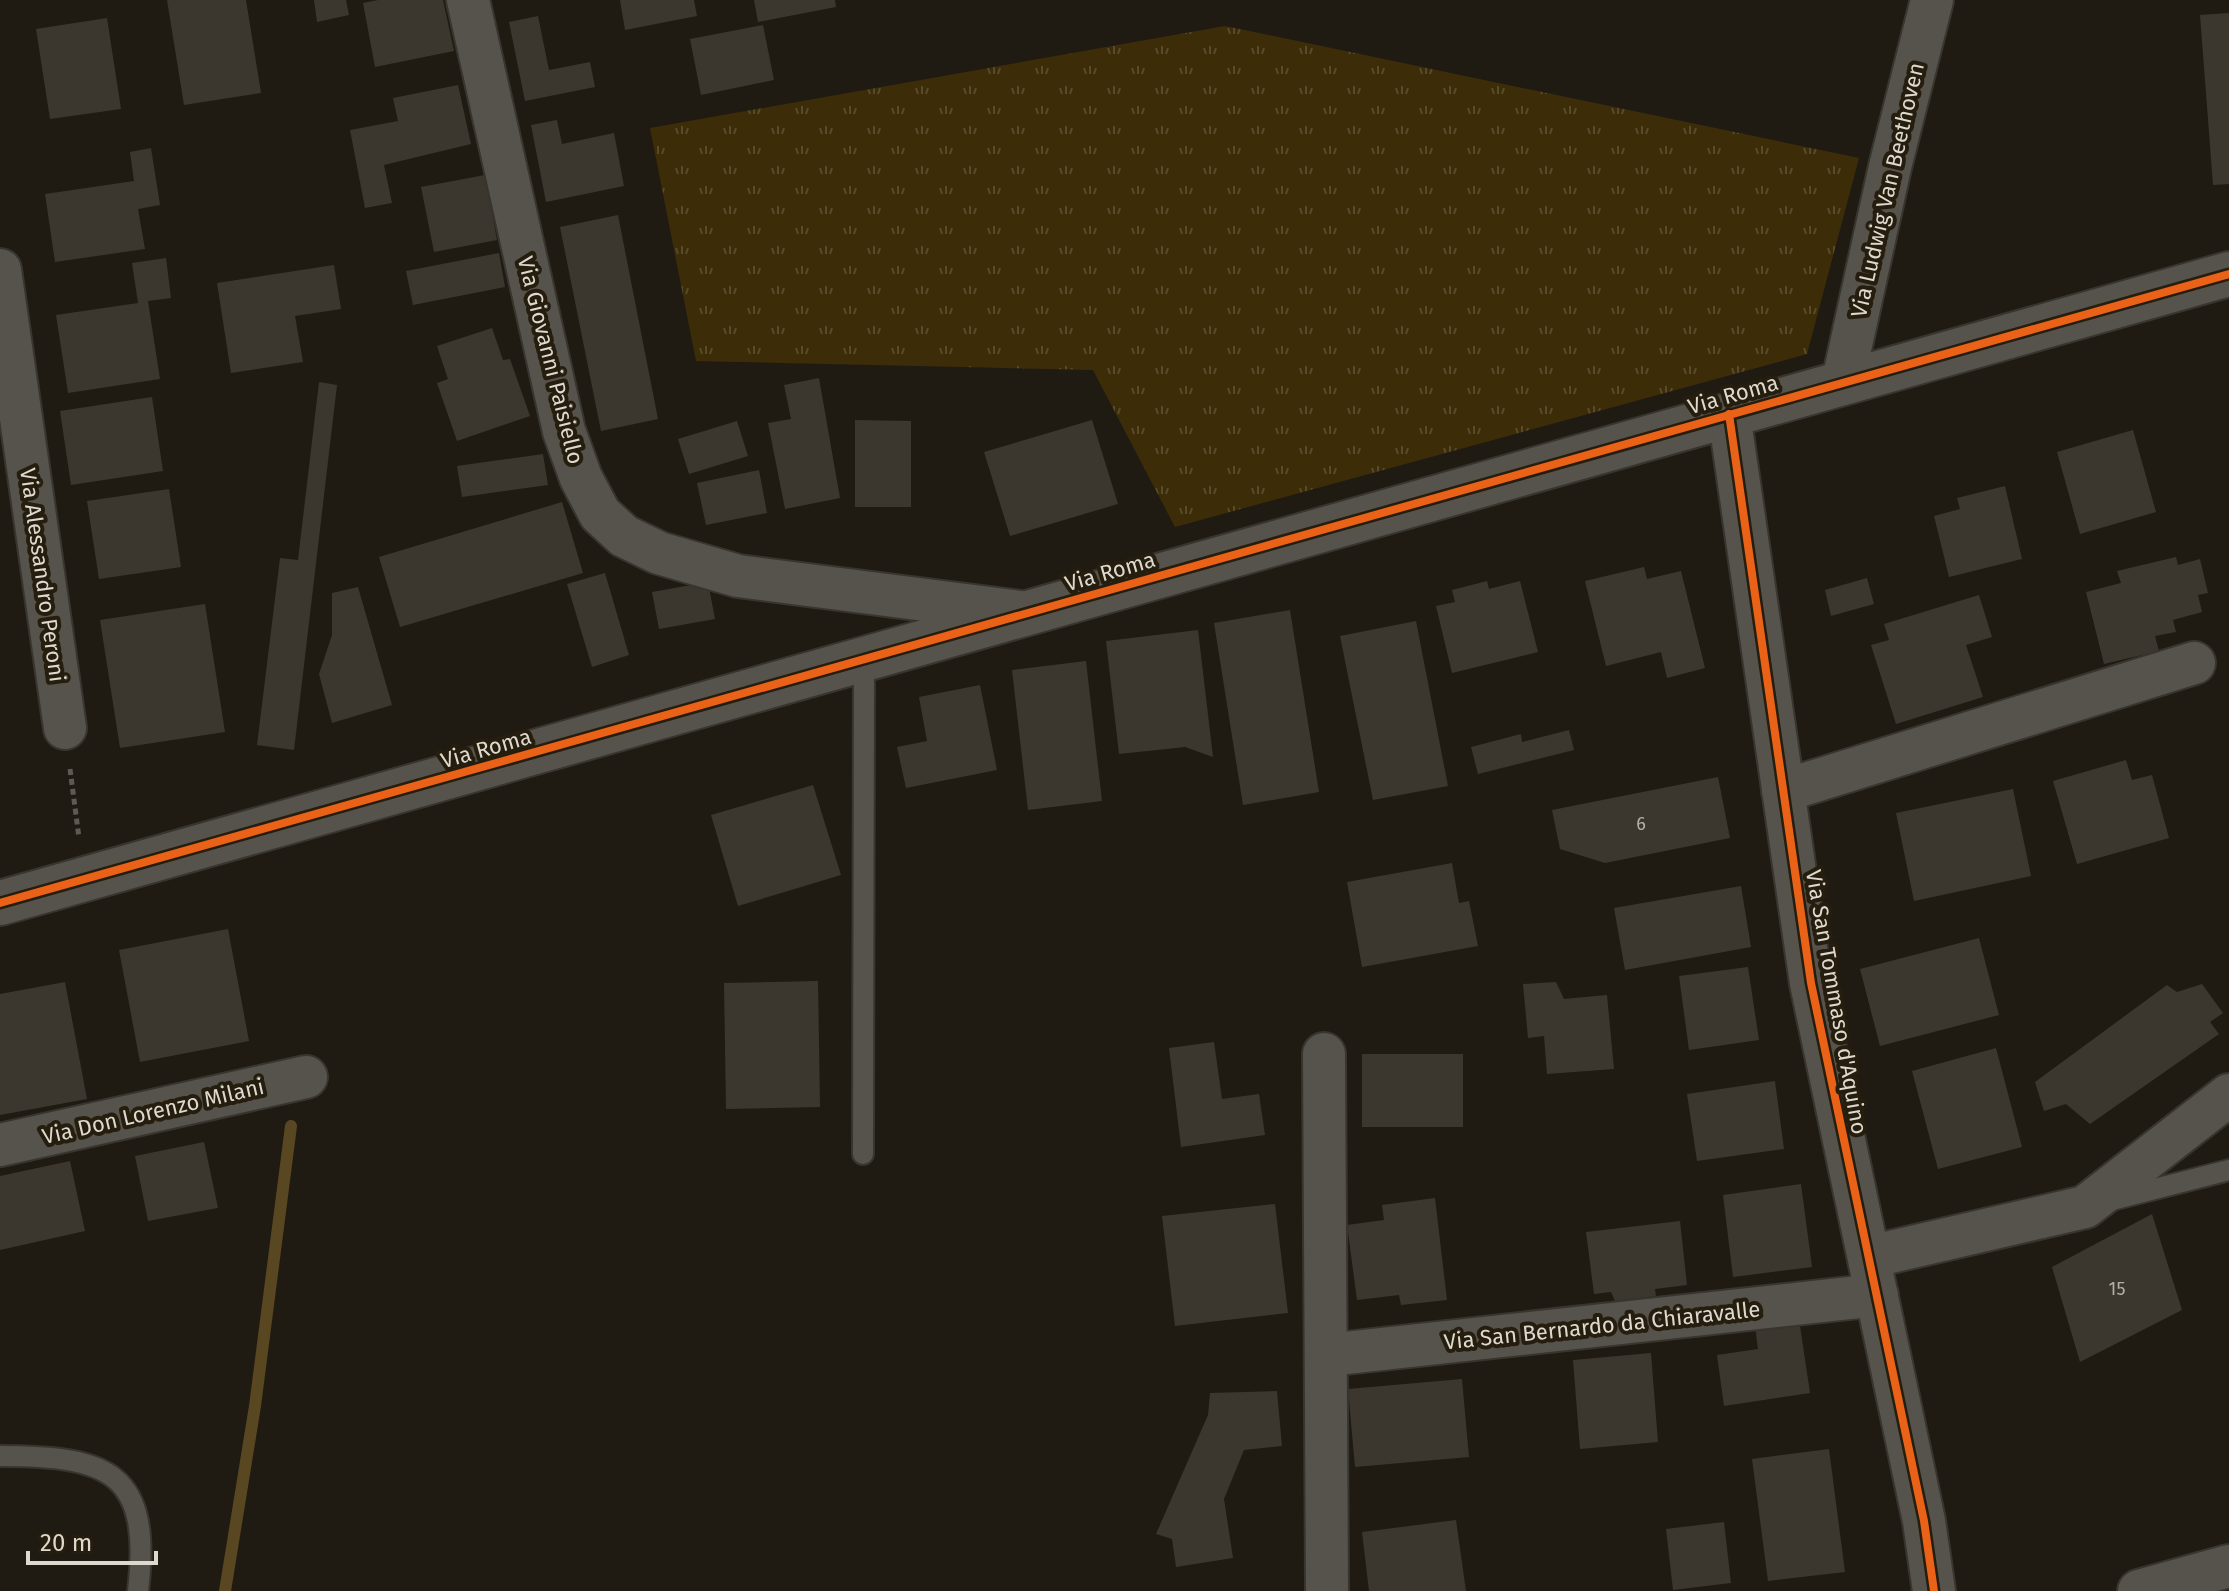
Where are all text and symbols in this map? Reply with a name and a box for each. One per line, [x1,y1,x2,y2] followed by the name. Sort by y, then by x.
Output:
[1845,60,1930,320] street label: Via Ludwig Van Beethoven
[512,253,589,467] street label: Via Giovanni Paisiello
[1685,369,1782,420] street label: Via Roma
[14,466,71,684] street label: Via Alessandro Peroni
[1062,546,1159,597] street label: Via Roma
[438,723,535,774] street label: Via Roma
[1636,813,1646,835] house number: 6
[1800,868,1873,1136] street label: Via San Tommaso d'Aquino
[40,1073,267,1150] street label: Via Don Lorenzo Milani
[2109,1278,2125,1300] house number: 15
[1443,1295,1761,1356] street label: Via San Bernardo da Chiaravalle
[28,1515,156,1565] scale bar
[40,1529,92,1557] text: 20 m

